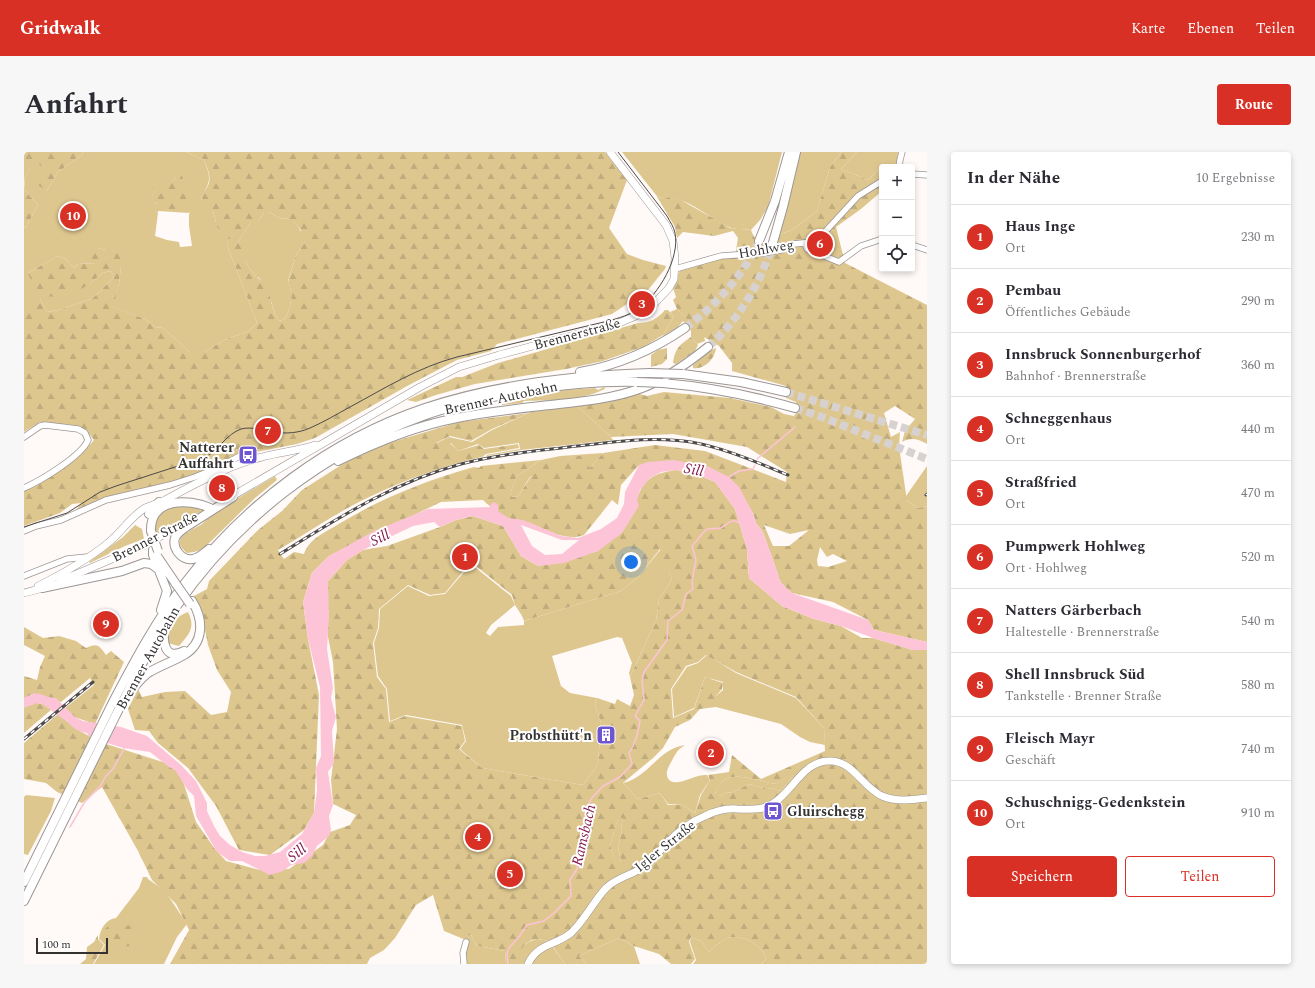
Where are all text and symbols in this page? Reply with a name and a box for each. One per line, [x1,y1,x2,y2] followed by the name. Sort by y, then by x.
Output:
[20,14,101,43] text: Gridwalk
[1131,18,1165,39] text: Karte
[1187,18,1234,39] text: Ebenen
[1256,18,1295,39] text: Teilen
[24,83,128,126] text: Anfahrt
[1217,84,1291,125] button: Route
[879,164,915,272] map controls
[879,164,915,200] button: +
[967,165,1060,191] text: In der Nähe
[1196,168,1275,188] text: 10 Ergebnisse
[879,200,915,236] button: −
[60,201,86,231] pin: 10
[1005,215,1075,238] text: Haus Inge
[976,227,984,247] text: 1
[1241,227,1275,247] text: 230 m
[807,229,833,259] pin: 6
[737,234,795,264] street label: Hohlweg
[879,236,915,272] button: locate
[1005,238,1025,258] text: Ort
[1005,279,1061,302] text: Pembau
[629,289,655,319] pin: 3
[976,291,984,311] text: 2
[1241,291,1275,311] text: 290 m
[1005,302,1131,322] text: Öffentliches Gebäude
[531,312,623,356] street label: Brennerstraße
[1005,343,1201,366] text: Innsbruck Sonnenburgerhof
[976,355,984,375] text: 3
[1241,355,1275,375] text: 360 m
[1005,366,1146,386] text: Bahnhof · Brennerstraße
[442,376,560,420] street label: Brenner Autobahn
[1005,407,1112,430] text: Schneggenhaus
[255,416,281,446] pin: 7
[976,419,984,439] text: 4
[1241,419,1275,439] text: 440 m
[1005,430,1025,450] text: Ort
[178,437,235,474] place label: Natterer Auffahrt
[237,444,259,466] bus stop icon: Natterer Auffahrt
[682,457,706,483] water label: Sill
[1005,471,1077,494] text: Straßfried
[209,473,235,503] pin: 8
[976,483,984,503] text: 5
[1241,483,1275,503] text: 470 m
[1005,494,1025,514] text: Ort
[108,506,202,568] street label: Brenner Straße
[366,523,394,553] water label: Sill
[1005,535,1145,558] text: Pumpwerk Hohlweg
[452,542,478,572] pin: 1
[976,547,984,567] text: 6
[1241,547,1275,567] text: 520 m
[621,552,641,572] your location
[1005,558,1087,578] text: Ort · Hohlweg
[1005,599,1142,622] text: Natters Gärberbach
[111,603,185,713] street label: Brenner Autobahn
[93,609,119,639] pin: 9
[976,611,984,631] text: 7
[1241,611,1275,631] text: 540 m
[1005,622,1159,642] text: Haltestelle · Brennerstraße
[1005,663,1145,686] text: Shell Innsbruck Süd
[976,675,984,695] text: 8
[1241,675,1275,695] text: 580 m
[1005,686,1162,706] text: Tankstelle · Brenner Straße
[595,724,617,746] building icon: Probsthütt'n
[509,725,592,746] place label: Probsthütt'n
[1005,727,1095,750] text: Fleisch Mayr
[698,738,724,768] pin: 2
[976,739,984,759] text: 9
[1241,739,1275,759] text: 740 m
[1005,750,1056,770] text: Geschäft
[1005,791,1185,814] text: Schuschnigg-Gedenkstein
[762,800,784,822] bus stop icon: Gluirschegg
[787,801,864,822] place label: Gluirschegg
[566,802,602,868] water label: Ramsbach
[973,803,987,823] text: 10
[1241,803,1275,823] text: 910 m
[1005,814,1025,834] text: Ort
[630,815,700,877] street label: Igler Straße
[465,822,491,852] pin: 4
[282,838,312,868] water label: Sill
[967,856,1117,897] button: Speichern
[1125,856,1275,897] button: Teilen
[497,859,523,889] pin: 5
[36,936,108,955] scale bar
[42,936,71,953] text: 100 m

